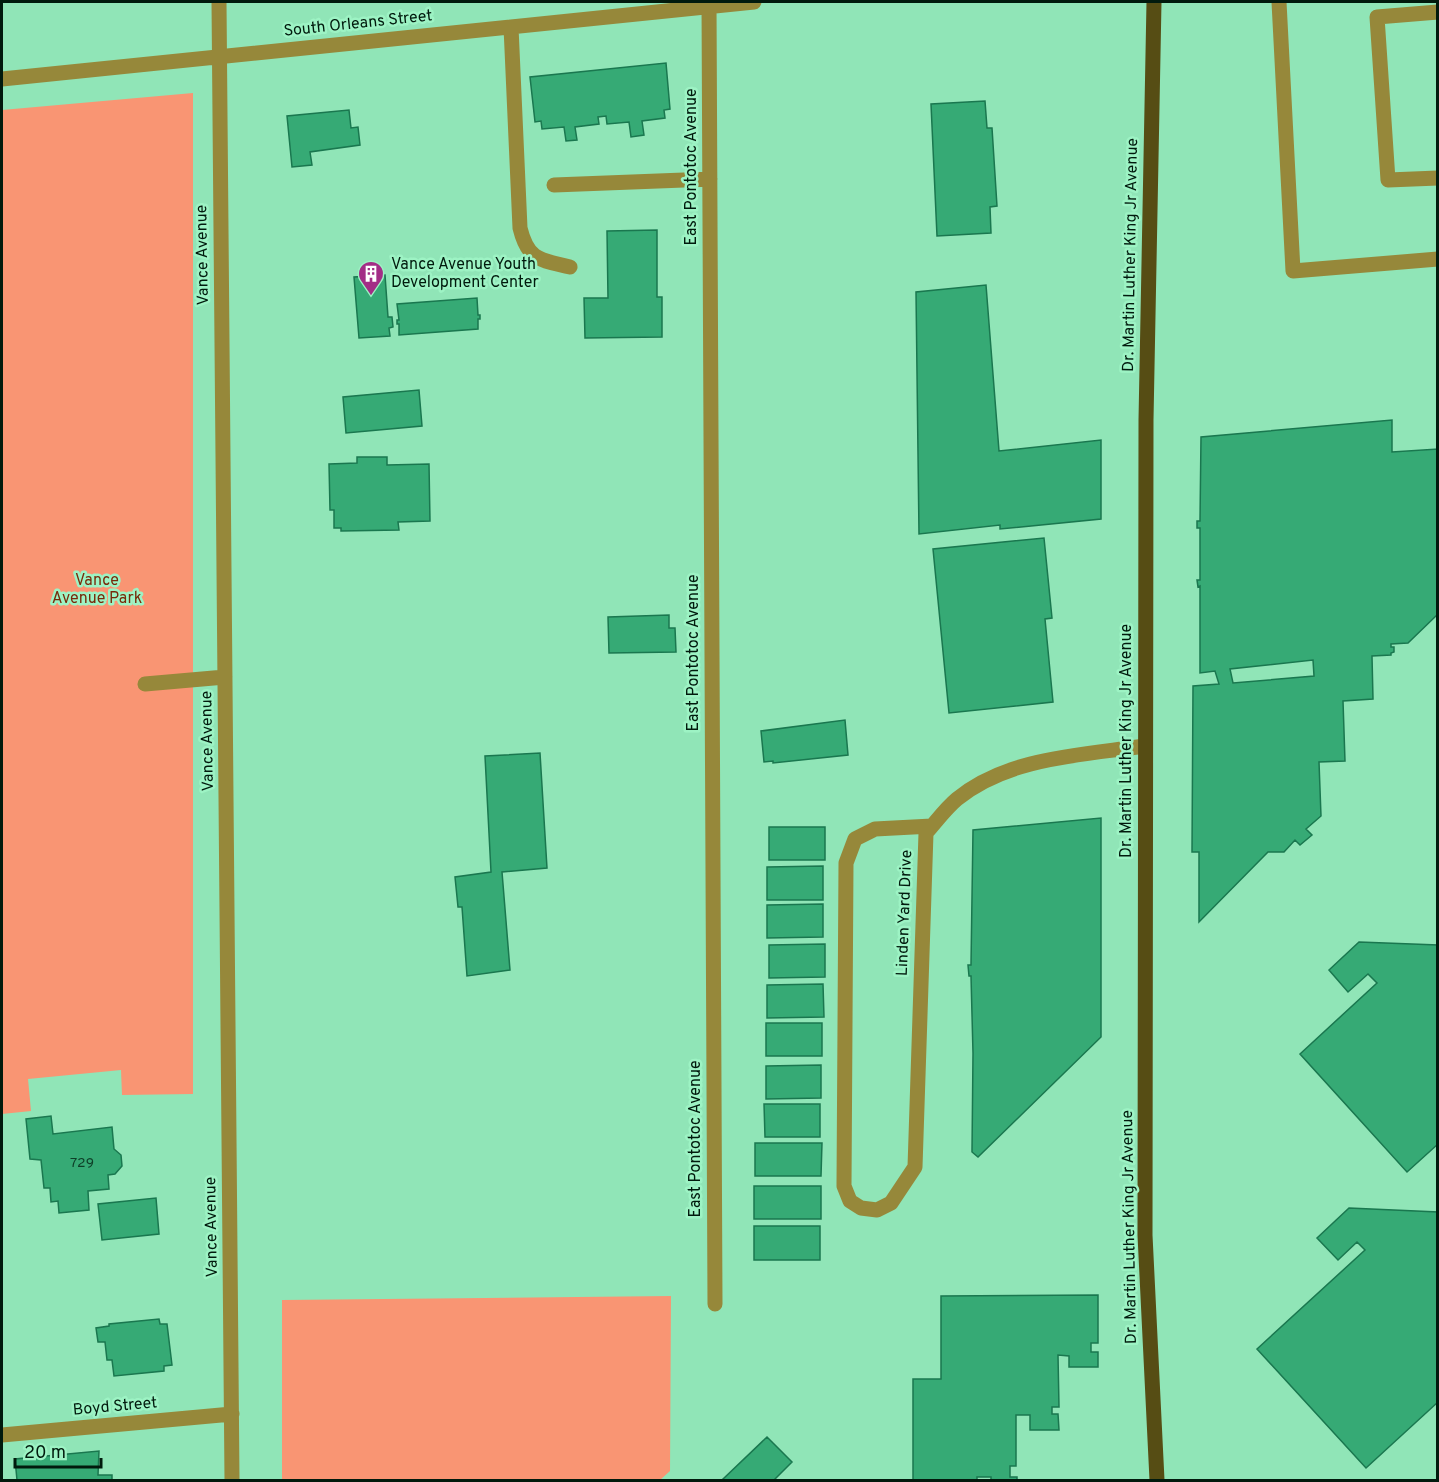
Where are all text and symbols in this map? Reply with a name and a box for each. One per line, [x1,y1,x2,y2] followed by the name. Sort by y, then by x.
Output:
[283,6,433,42] street label: South Orleans Street
[682,88,702,246] street label: East Pontotoc Avenue
[1119,138,1143,372] street label: Dr. Martin Luther King Jr Avenue
[192,205,214,305] street label: Vance Avenue
[391,255,539,293] place label: Vance Avenue Youth Development Center
[356,259,386,297] building icon: Vance Avenue Youth Development Center
[52,571,142,609] park label: Vance Avenue Park
[684,574,704,732] street label: East Pontotoc Avenue
[1117,624,1137,858] street label: Dr. Martin Luther King Jr Avenue
[197,691,219,791] street label: Vance Avenue
[893,849,917,977] street label: Linden Yard Drive
[686,1060,706,1218] street label: East Pontotoc Avenue
[1118,1110,1142,1344] street label: Dr. Martin Luther King Jr Avenue
[70,1155,94,1172] house number: 729
[201,1177,223,1277] street label: Vance Avenue
[72,1393,158,1421] street label: Boyd Street
[15,1431,100,1469] scale bar
[24,1442,66,1465] text: 20 m

